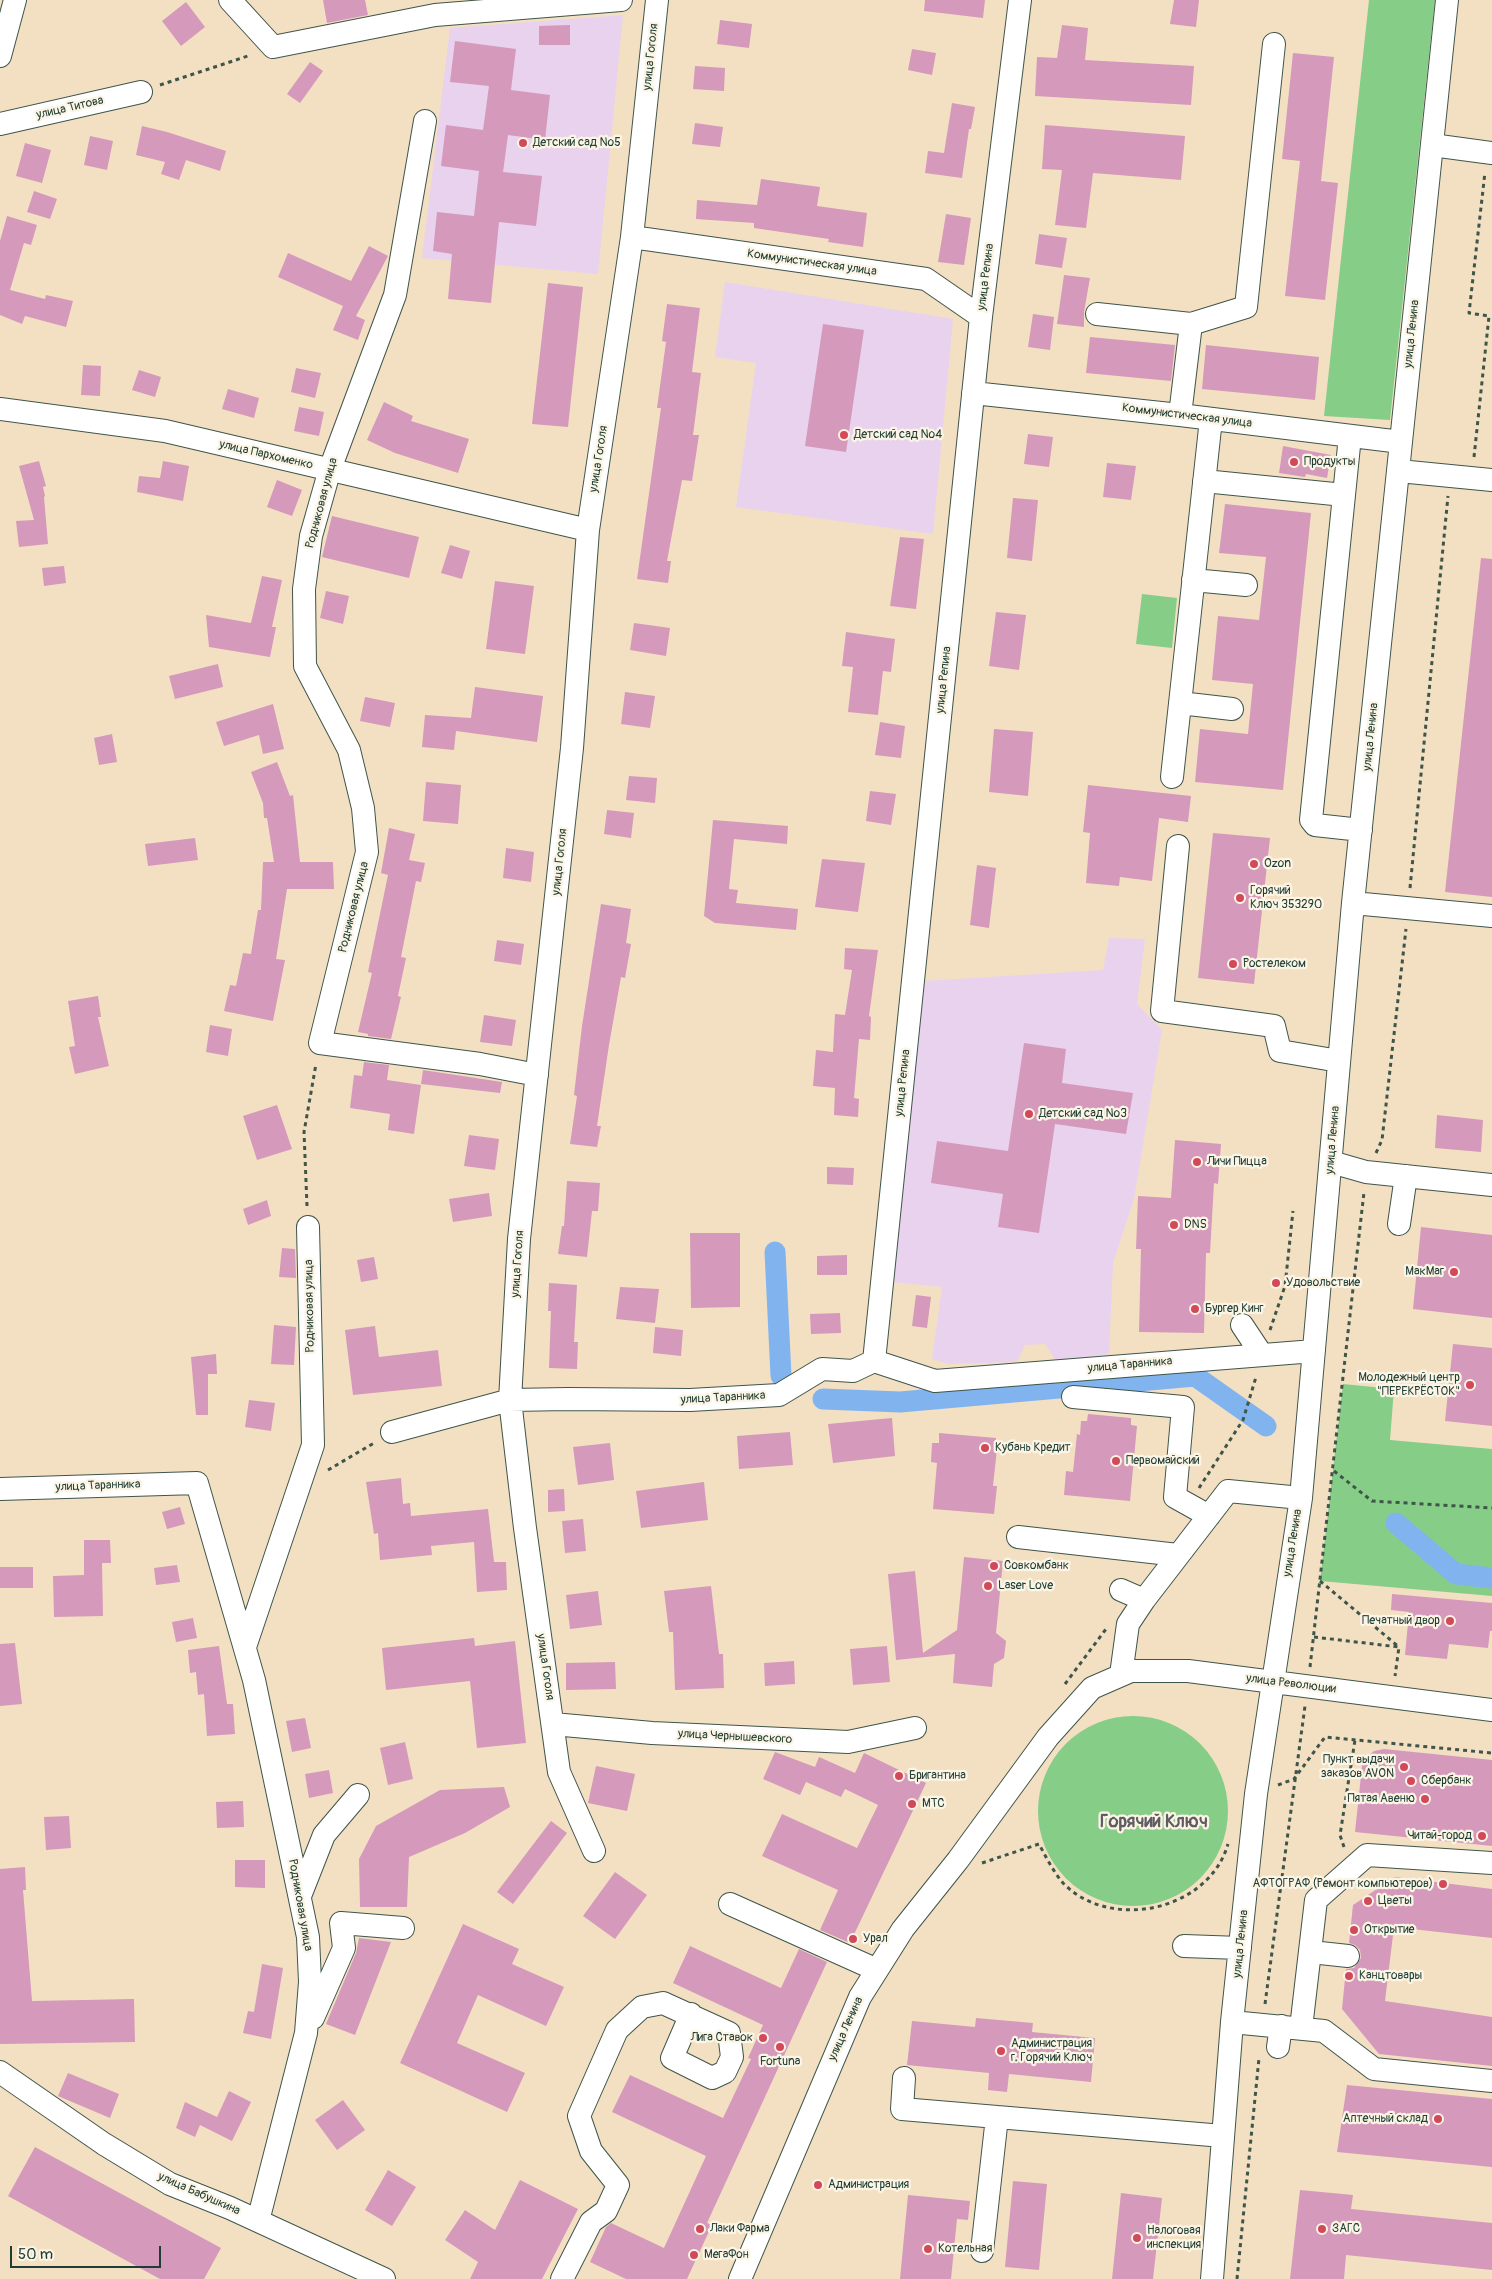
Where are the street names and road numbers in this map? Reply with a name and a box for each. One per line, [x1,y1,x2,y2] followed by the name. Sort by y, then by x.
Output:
[640,23,662,91] street label: улица Гоголя
[35,93,105,123] street label: улица Титова
[975,243,997,311] street label: улица Репина
[746,247,878,279] street label: Коммунистическая улица
[1401,299,1423,369] street label: улица Ленина
[1121,401,1253,431] street label: Коммунистическая улица
[587,425,611,493] street label: улица Гоголя
[218,437,314,473] street label: улица Пархоменко
[303,456,341,550] street label: Родниковая улица
[933,646,955,714] street label: улица Репина
[1360,702,1382,772] street label: улица Ленина
[549,828,571,896] street label: улица Гоголя
[336,860,372,954] street label: Родниковая улица
[892,1049,914,1117] street label: улица Репина
[1323,1105,1343,1175] street label: улица Ленина
[508,1230,528,1298] street label: улица Гоголя
[302,1259,318,1353] street label: Родниковая улица
[1087,1354,1173,1376] street label: улица Таранника
[680,1389,766,1407] street label: улица Таранника
[55,1477,141,1495] street label: улица Таранника
[1281,1508,1305,1578] street label: улица Ленина
[533,1633,557,1701] street label: улица Гоголя
[1245,1671,1337,1697] street label: улица Революции
[677,1727,793,1747] street label: улица Чернышевского
[285,1858,315,1952] street label: Родниковая улица
[1230,1909,1252,1979] street label: улица Ленина
[825,1995,867,2063] street label: улица Ленина
[156,2169,242,2219] street label: улица Бабушкина

